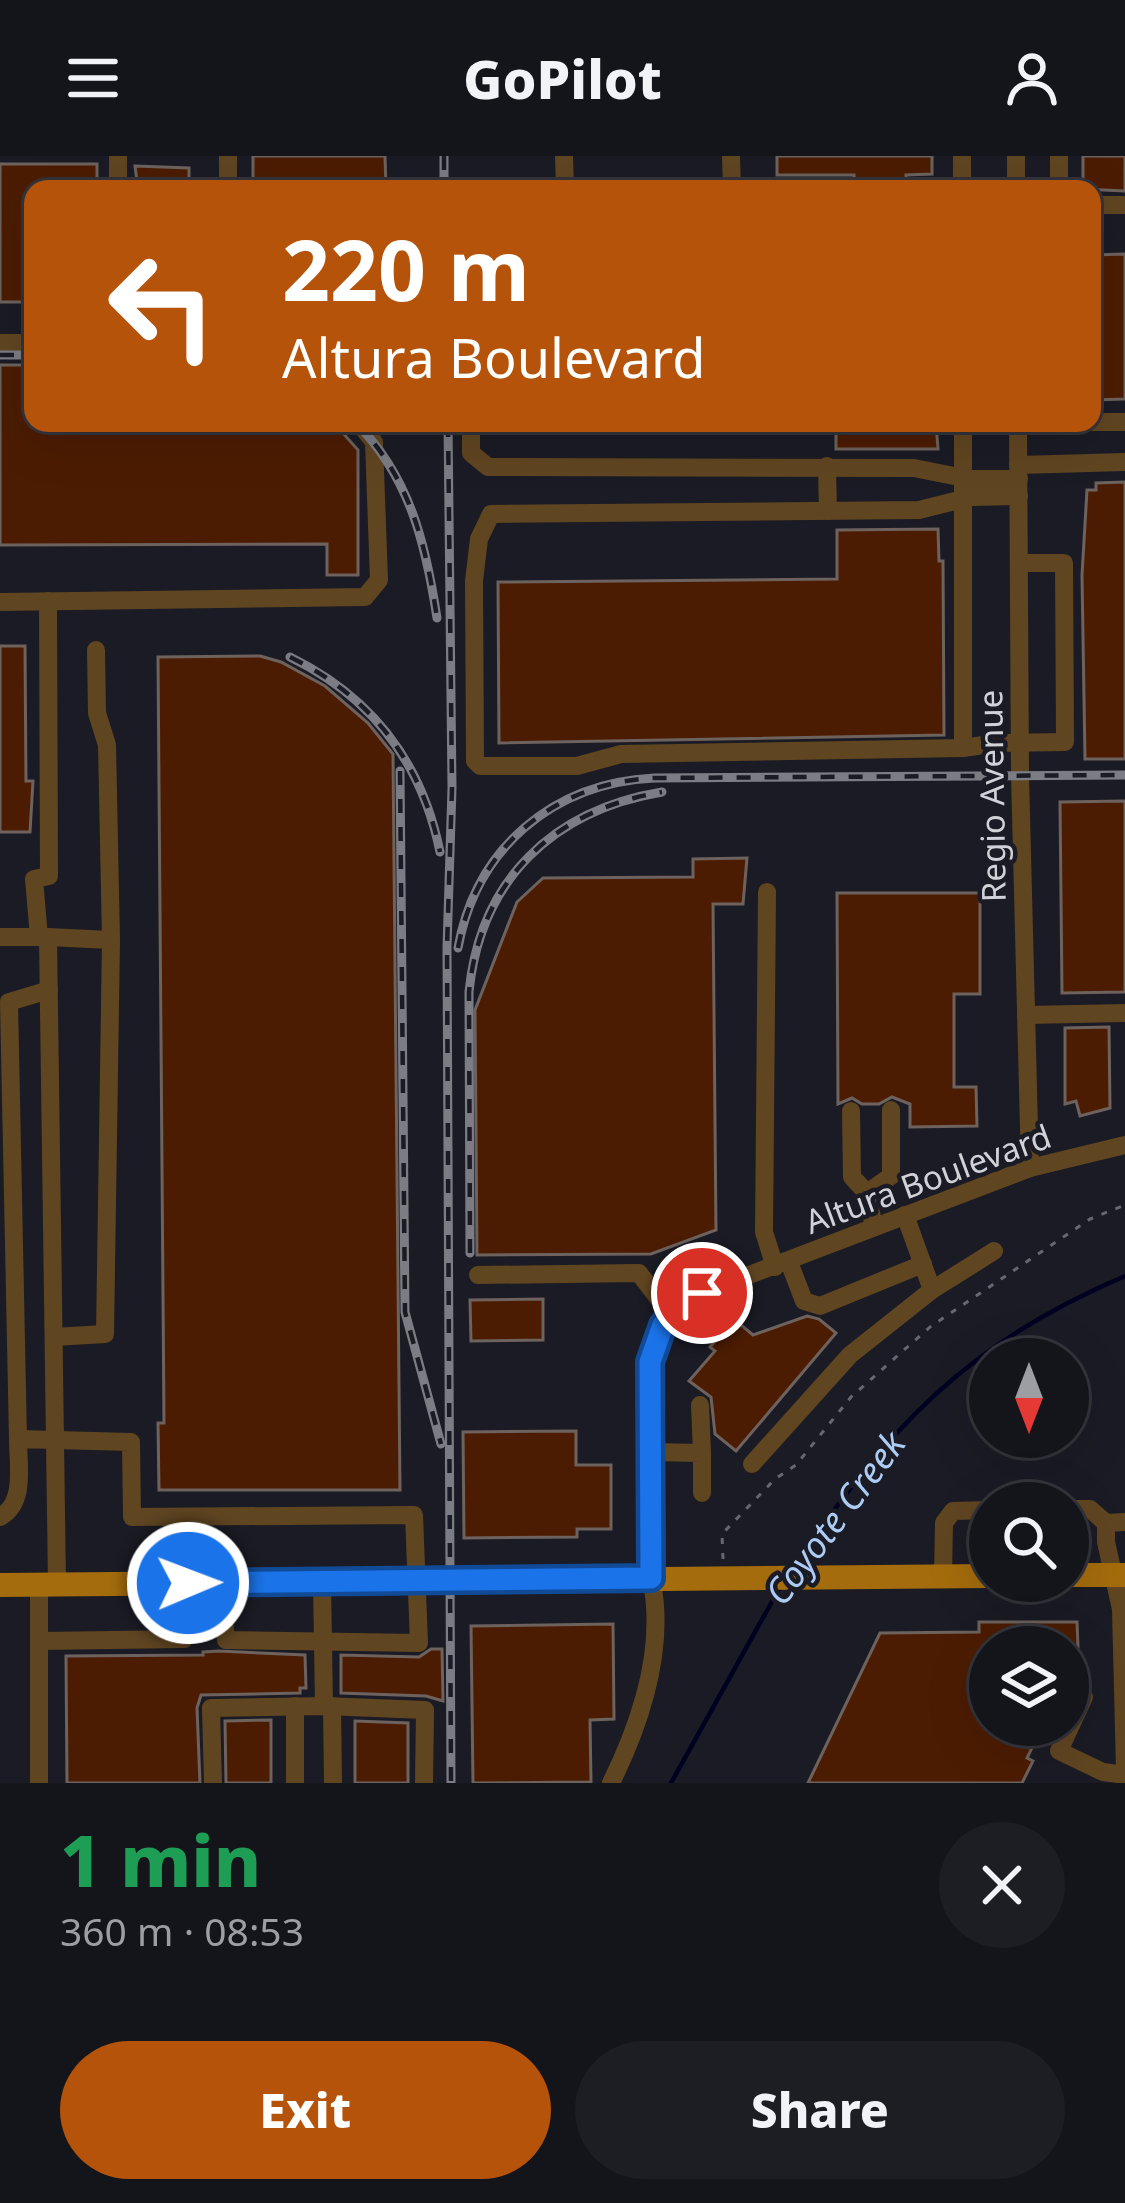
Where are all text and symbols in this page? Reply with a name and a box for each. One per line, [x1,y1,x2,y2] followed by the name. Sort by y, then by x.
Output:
[463,41,662,115] text: GoPilot
[60,45,126,111] icon: menu
[999,45,1065,111] icon: person
[282,211,530,326] text: 220 m
[84,228,240,384] icon: left
[282,320,705,394] text: Altura Boulevard
[967,689,1016,903] street label: Regio Avenue
[799,1113,1057,1244] street label: Altura Boulevard
[651,1242,753,1344] pin
[669,1260,735,1326] icon: arrive
[969,1338,1089,1458] north arrow
[969,1338,1089,1746] map controls
[753,1420,917,1615] water label: Coyote Creek
[969,1482,1089,1602] button: search
[125,1520,251,1646] position arrow
[969,1626,1089,1746] button: layers
[60,1810,261,1908] text: 1 min
[939,1822,1065,1948] button: close
[60,1904,304,1957] text: 360 m · 08:53
[60,2041,551,2179] button: Exit
[575,2041,1065,2179] button: Share

